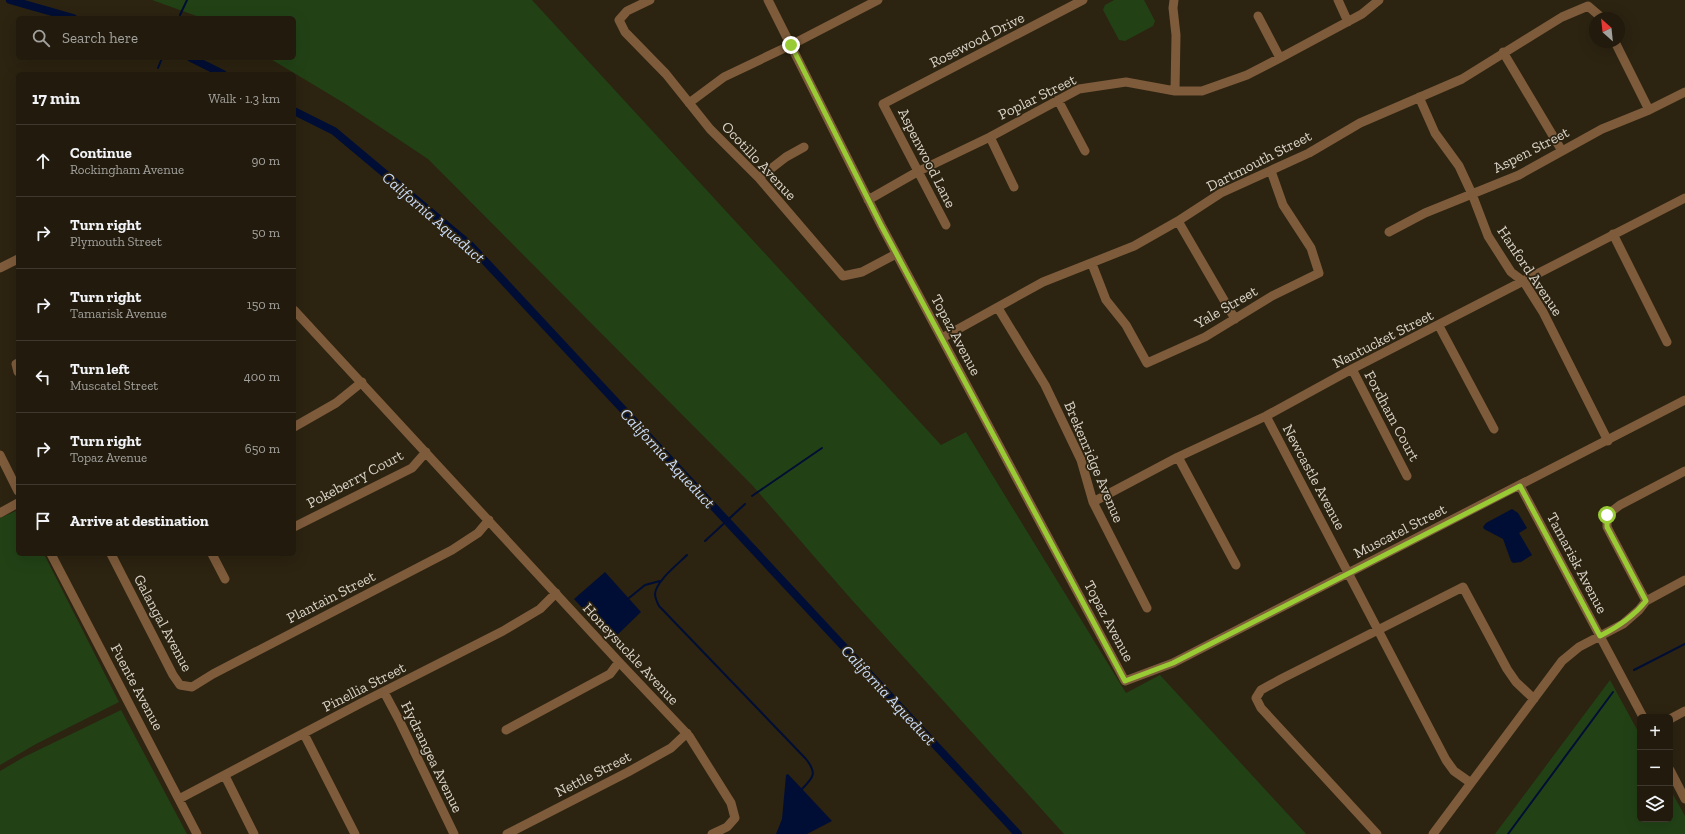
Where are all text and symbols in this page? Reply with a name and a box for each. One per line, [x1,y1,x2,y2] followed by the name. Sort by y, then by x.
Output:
[927,8,1027,72] street label: Rosewood Drive
[1589,12,1625,48] north arrow
[16,16,296,60] search box
[30,27,52,49] icon: search
[62,29,138,47] text: Search here
[782,36,800,54] route end
[995,70,1079,124] street label: Poplar Street
[32,88,80,108] text: 17 min
[208,91,280,106] text: Walk · 1.3 km
[894,105,960,211] street label: Aspenwood Lane
[718,118,800,204] street label: Ocotillo Avenue
[1490,123,1572,177] street label: Aspen Street
[1203,127,1315,195] street label: Dartmouth Street
[70,144,132,162] text: Continue
[32,150,54,172] icon: ahead
[251,153,280,168] text: 90 m
[70,162,184,177] text: Rockingham Avenue
[378,168,489,267] water label: California Aqueduct
[70,216,141,234] text: Turn right
[32,222,54,244] icon: right
[1493,223,1567,319] street label: Hanford Avenue
[252,225,280,240] text: 50 m
[70,234,162,249] text: Plymouth Street
[1191,282,1261,333] street label: Yale Street
[70,288,141,306] text: Turn right
[927,291,985,379] street label: Topaz Avenue
[32,294,54,316] icon: right
[247,297,280,312] text: 150 m
[70,306,167,321] text: Tamarisk Avenue
[1330,306,1437,372] street label: Nantucket Street
[70,360,130,378] text: Turn left
[32,366,54,388] icon: left
[1361,368,1424,465] street label: Fordham Court
[244,369,280,384] text: 400 m
[70,378,158,393] text: Muscatel Street
[1060,399,1128,525] street label: Brekenridge Avenue
[616,404,719,513] water label: California Aqueduct
[1279,421,1349,533] street label: Newcastle Avenue
[70,432,141,450] text: Turn right
[32,438,54,460] icon: right
[245,441,280,456] text: 650 m
[304,446,407,512] street label: Pokeberry Court
[70,450,147,465] text: Topaz Avenue
[1351,500,1450,562] street label: Muscatel Street
[1598,506,1616,524] route start
[1543,509,1611,617] street label: Tamarisk Avenue
[32,510,54,532] icon: arrive
[70,512,209,530] text: Arrive at destination
[284,567,379,627] street label: Plantain Street
[130,571,196,675] street label: Galangal Avenue
[1080,577,1138,665] street label: Topaz Avenue
[579,599,683,709] street label: Honeysuckle Avenue
[107,641,167,733] street label: Fuente Avenue
[837,641,940,750] water label: California Aqueduct
[319,658,409,716] street label: Pinellia Street
[397,698,467,816] street label: Hydrangea Avenue
[1637,714,1673,822] map controls
[1637,714,1673,750] button: +
[552,747,634,801] street label: Nettle Street
[1637,750,1673,786] button: −
[1637,786,1673,822] button: layers

